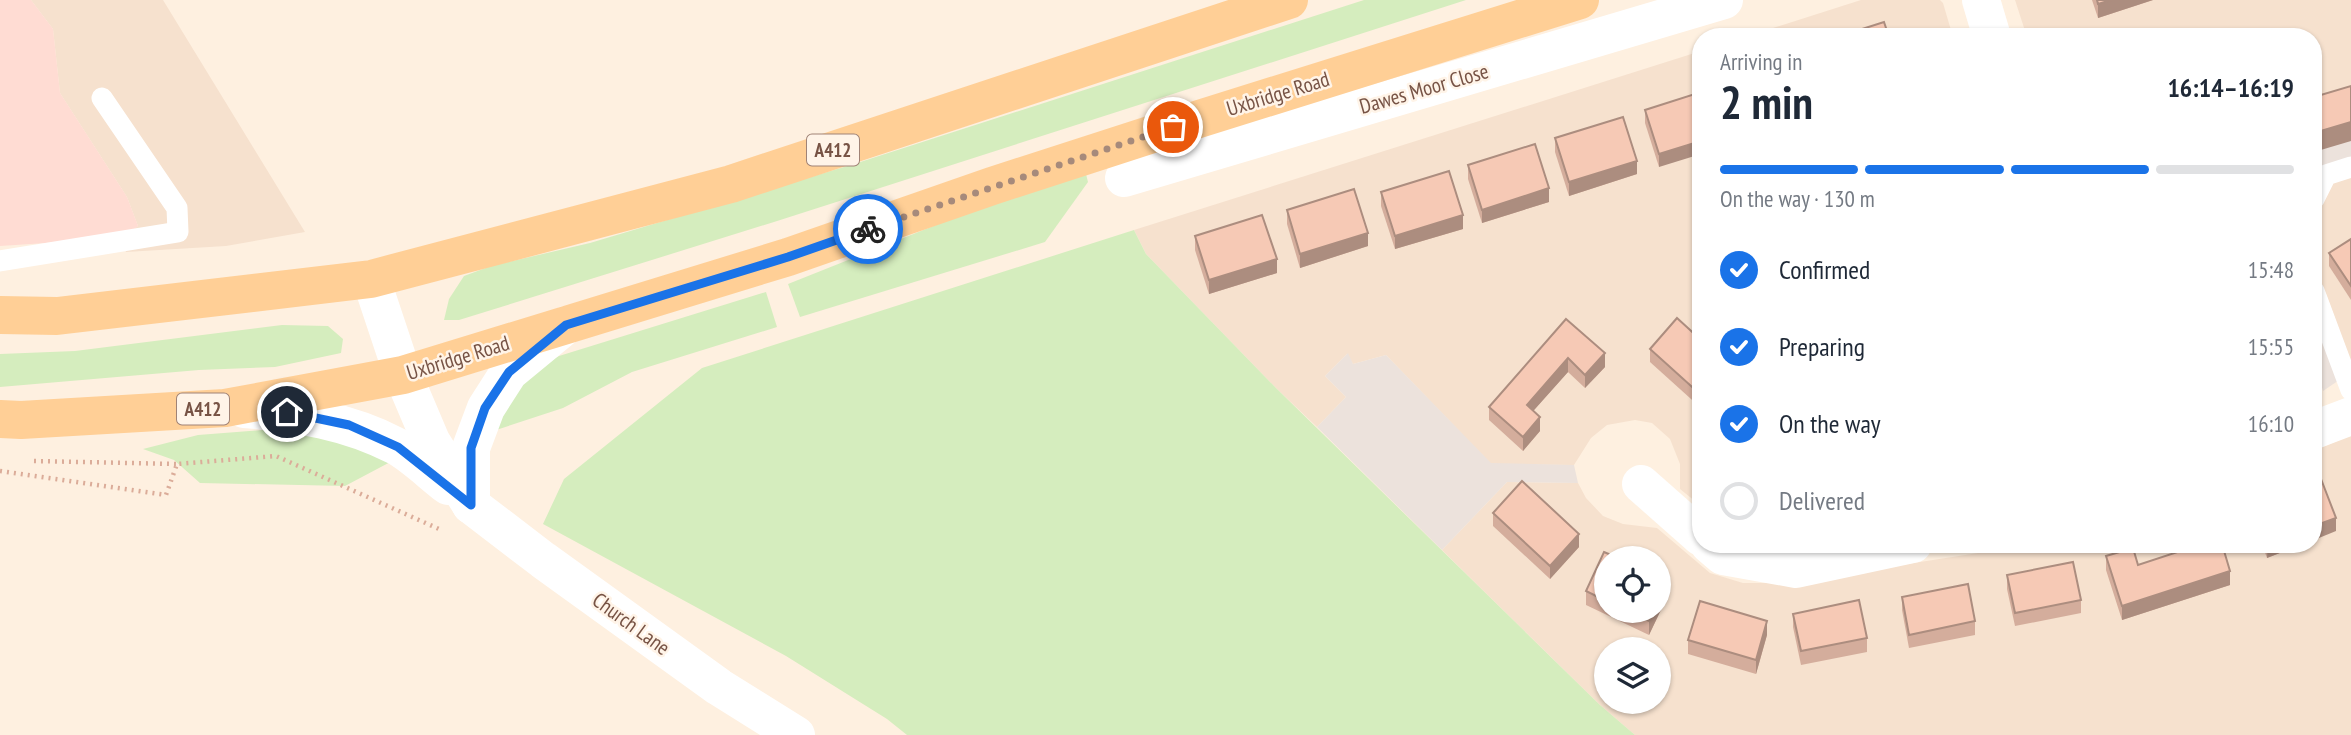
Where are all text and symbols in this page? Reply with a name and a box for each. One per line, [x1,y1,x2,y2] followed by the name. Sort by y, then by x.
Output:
[1720,47,1802,76] text: Arriving in
[1356,57,1491,120] street label: Dawes Moor Close
[1223,65,1333,122] street label: Uxbridge Road
[2167,71,2294,104] text: 16:14–16:19
[1720,72,1813,132] text: 2 min
[1143,97,1203,157] pin
[1154,108,1192,146] icon: bag
[807,134,859,166] road number: A412
[1720,184,1875,213] text: On the way · 130 m
[833,194,903,264] courier
[849,210,887,248] icon: bike
[1720,251,1758,289] icon: check
[1779,253,1870,286] text: Confirmed
[2248,255,2294,284] text: 15:48
[1720,328,1758,366] icon: check
[403,329,513,386] street label: Uxbridge Road
[1779,330,1865,363] text: Preparing
[2248,332,2294,361] text: 15:55
[257,382,317,442] pin
[268,393,306,431] icon: home
[177,394,229,424] road number: A412
[1720,405,1758,443] icon: check
[1779,407,1881,440] text: On the way
[2248,409,2294,438] text: 16:10
[1779,484,1865,517] text: Delivered
[1594,546,1671,714] map controls
[1594,546,1671,623] button: locate
[587,586,675,661] street label: Church Lane
[1594,637,1671,714] button: layers

